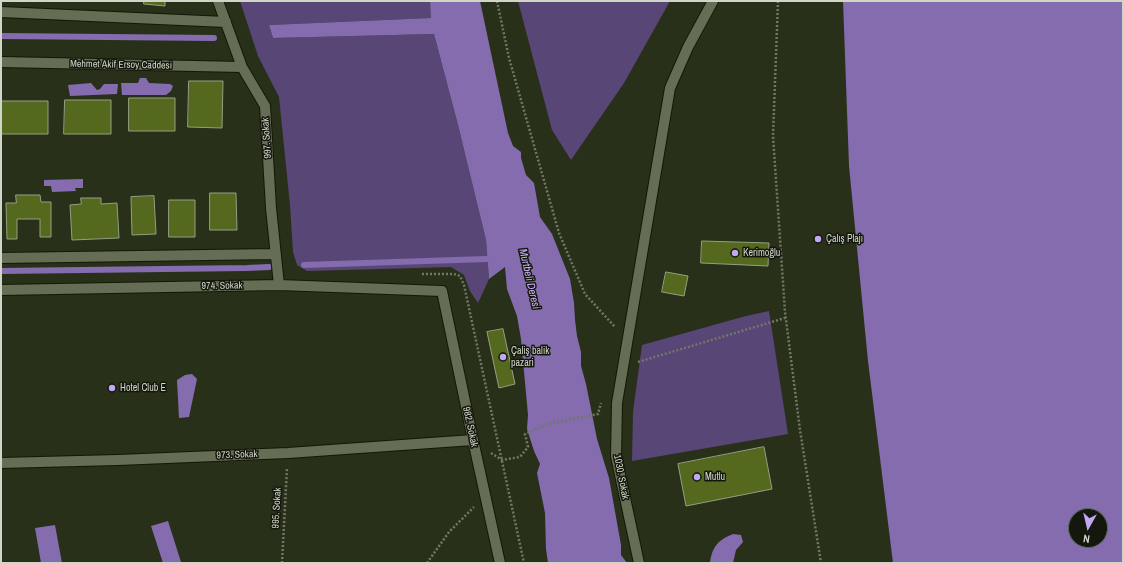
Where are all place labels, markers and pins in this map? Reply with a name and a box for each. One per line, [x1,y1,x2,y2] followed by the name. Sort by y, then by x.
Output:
[826,233,863,245] place label: Çalış Plajı
[813,234,823,244] marker: Çalış Plajı
[743,247,780,259] place label: Kerimoğlu
[730,248,740,258] marker: Kerimoğlu
[511,345,549,368] place label: Çaliş balik pazari
[498,352,508,362] marker: Çaliş balik pazari
[120,382,166,394] place label: Hotel Club E
[107,383,117,393] marker: Hotel Club E
[705,471,725,483] place label: Mutlu
[692,472,702,482] marker: Mutlu

